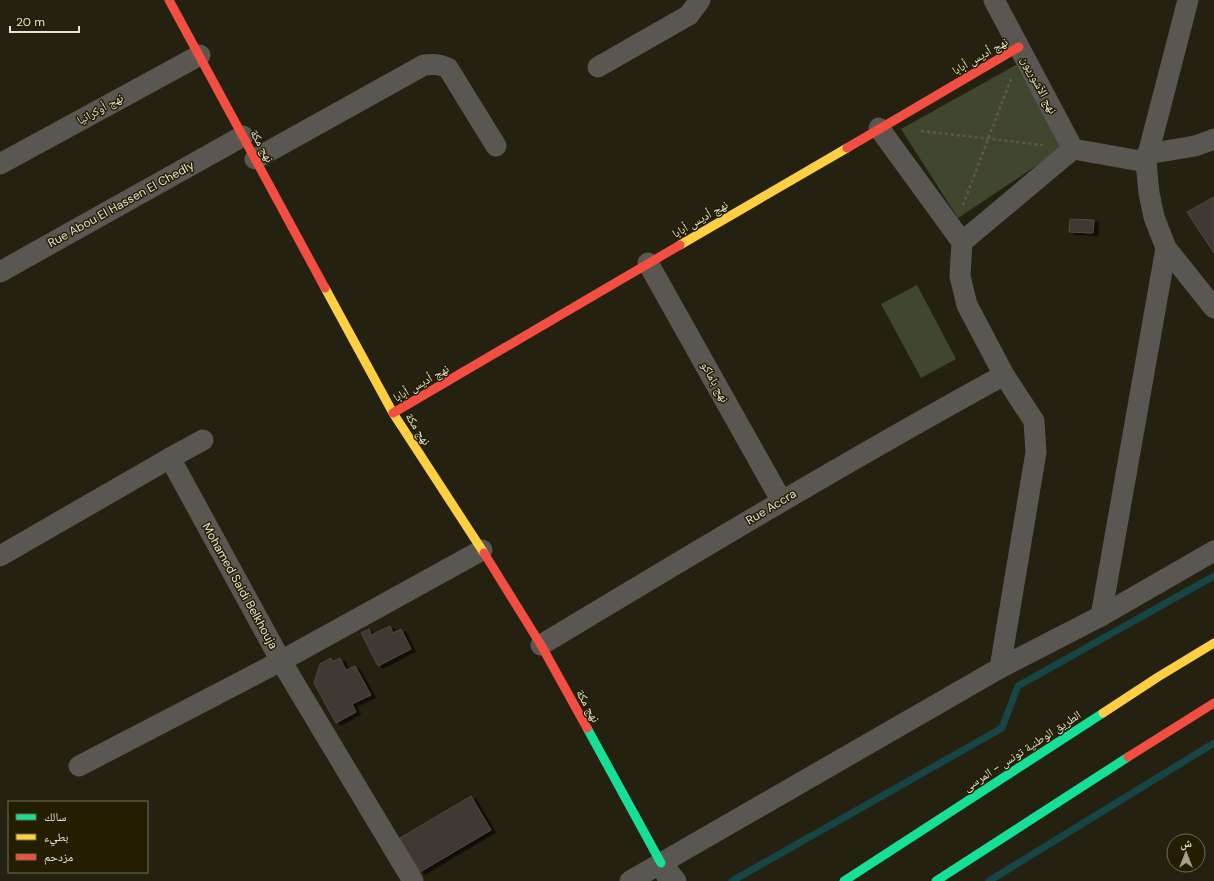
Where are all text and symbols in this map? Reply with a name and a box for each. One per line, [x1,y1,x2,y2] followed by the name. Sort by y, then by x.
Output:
[10,8,79,34] scale bar
[16,14,45,30] text: 20 m
[949,34,1011,78] street label: نهج أديس أبابا
[1017,53,1061,117] street label: نهج الآشوريون
[74,90,126,128] street label: نهج أوكرانيا
[246,127,278,165] street label: نهج مكة
[45,157,197,251] street label: Rue Abou El Hassen El Chedly
[669,197,731,241] street label: نهج أديس أبابا
[697,359,733,405] street label: نهج باماكو
[390,361,452,405] street label: نهج أديس أبابا
[402,410,434,448] street label: نهج مكة
[743,486,799,528] street label: Rue Accra
[199,520,281,652] street label: Mohamed Saidi Belkhouja
[572,687,604,725] street label: نهج مكة
[960,707,1084,795] street label: الطريق الوطنية تونس - المرسى
[8,801,148,873] legend
[44,809,66,825] text: سالك
[44,829,68,847] text: بطيء
[1166,833,1206,873] north arrow
[1180,836,1192,851] text: ش
[44,849,73,865] text: مزدحم

